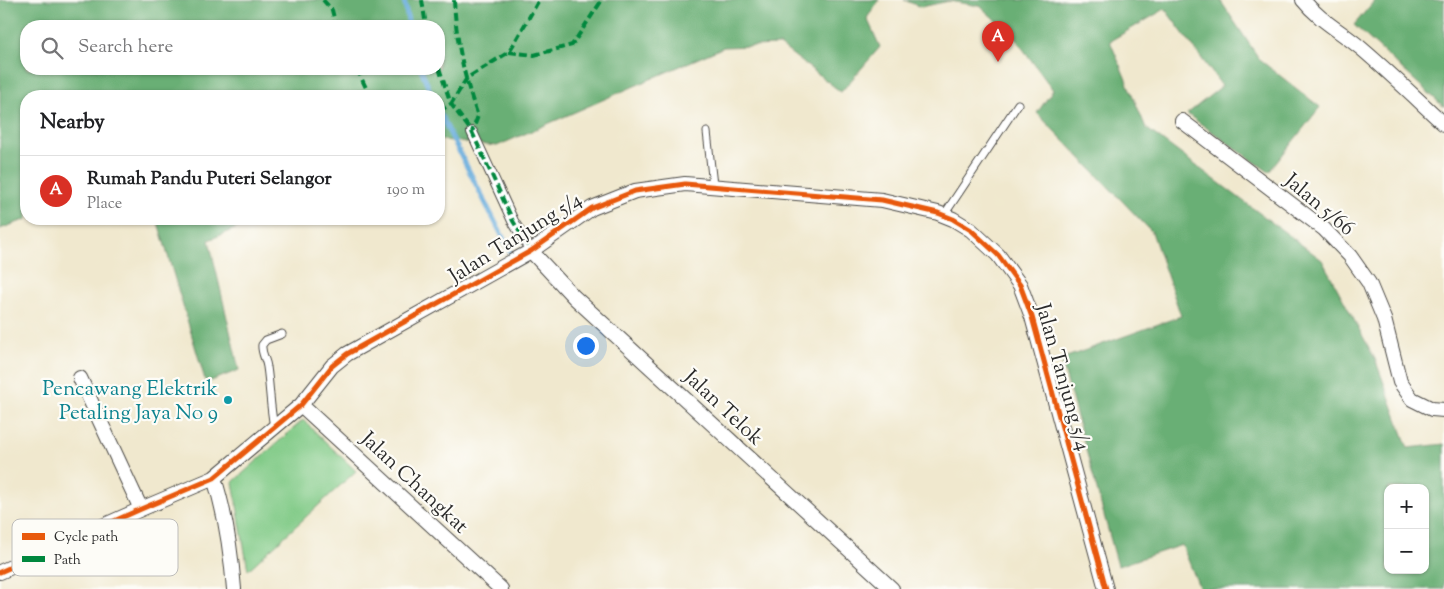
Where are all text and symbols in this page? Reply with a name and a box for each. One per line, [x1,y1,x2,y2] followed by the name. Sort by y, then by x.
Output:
[20,20,445,75] search box
[982,21,1014,62] pin: A
[38,34,66,62] icon: search
[78,34,173,61] text: Search here
[40,108,105,138] text: Nearby
[87,166,332,193] text: Rumah Pandu Puteri Selangor
[1276,167,1360,244] street label: Jalan 5/66
[50,179,63,202] text: A
[387,179,425,202] text: 190 m
[443,186,588,292] street label: Jalan Tanjung 5/4
[87,193,122,216] text: Place
[1026,300,1097,455] street label: Jalan Tanjung 5/4
[573,333,599,359] your location
[675,363,770,454] street label: Jalan Telok
[42,375,219,429] place label: Pencawang Elektrik Petaling Jaya No 9
[222,394,234,406] marker: Pencawang Elektrik Petaling Jaya No 9
[352,425,474,541] street label: Jalan Changkat
[1384,484,1429,574] map controls
[1384,484,1429,529] button: +
[12,519,178,576] legend
[54,528,118,548] text: Cycle path
[1384,529,1429,574] button: −
[54,551,81,571] text: Path

